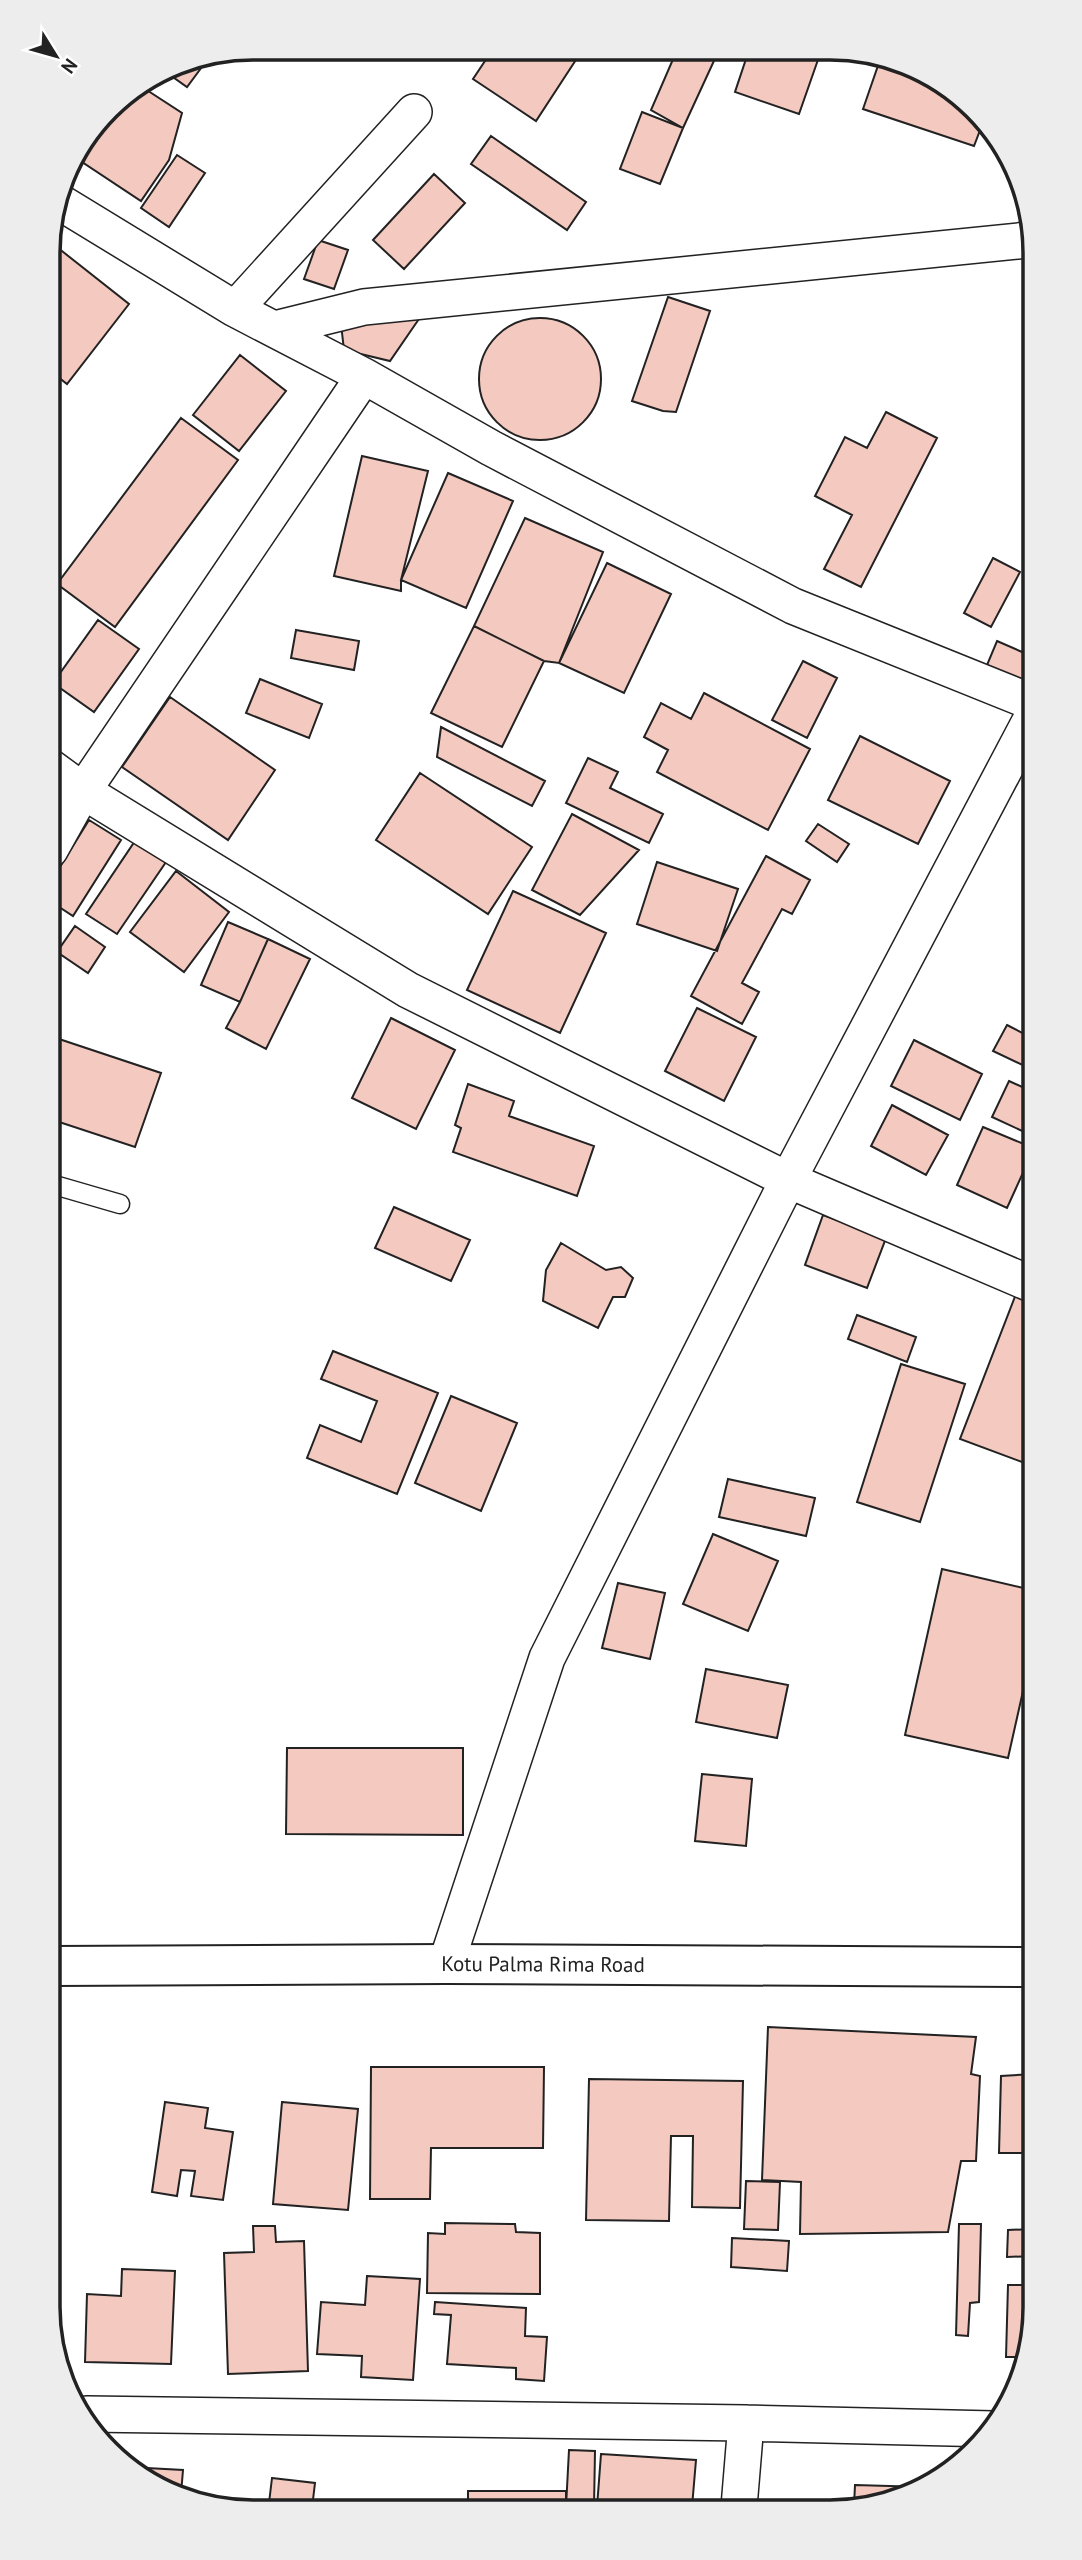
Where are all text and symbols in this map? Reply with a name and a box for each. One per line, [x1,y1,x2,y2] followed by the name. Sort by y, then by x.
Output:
[21,21,91,91] north arrow
[56,54,83,78] text: N
[441,1950,645,1978] street label: Kotu Palma Rima Road

